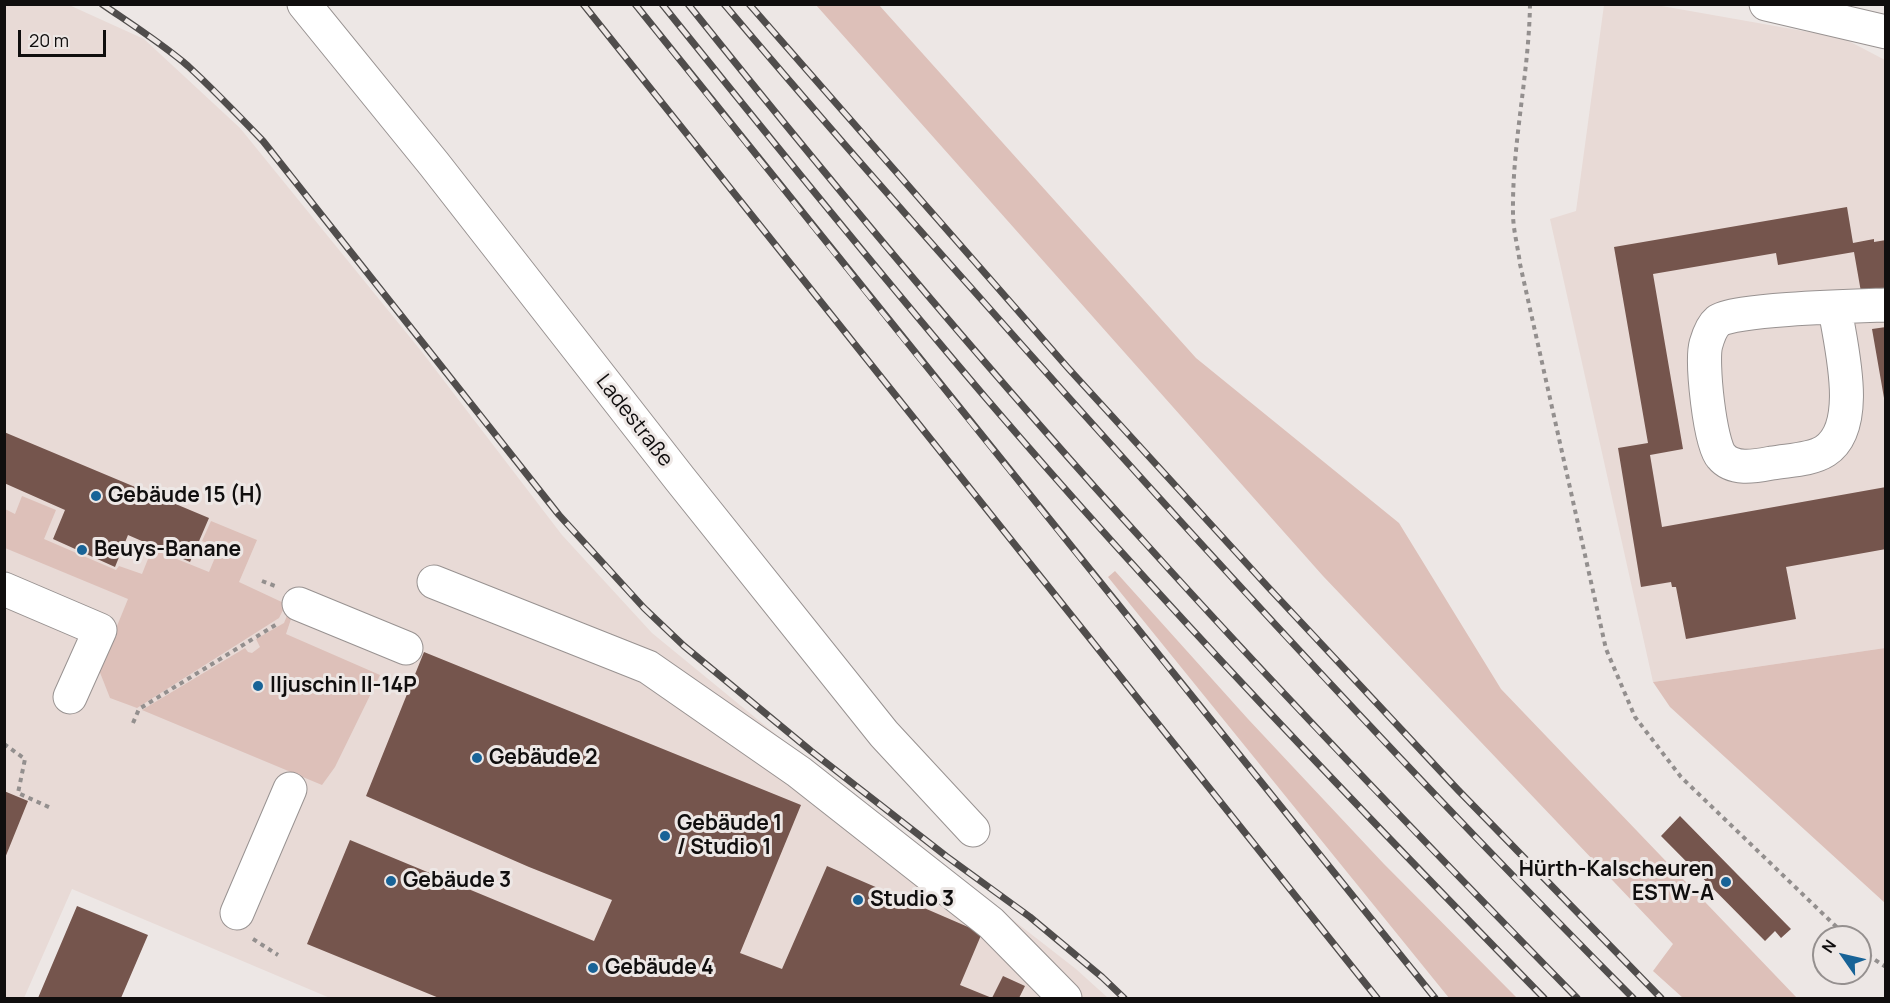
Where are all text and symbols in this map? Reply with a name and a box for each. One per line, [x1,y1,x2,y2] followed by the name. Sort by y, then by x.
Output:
[21,18,110,56] scale bar
[29,28,69,52] text: 20 m
[590,370,678,472] street label: Ladestraße
[108,483,264,509] place label: Gebäude 15 (H)
[89,489,103,503] marker: Gebäude 15 (H)
[94,537,241,563] place label: Beuys-Banane
[75,543,89,557] marker: Beuys-Banane
[270,673,417,699] place label: Iljuschin Il-14P
[251,679,265,693] marker: Iljuschin Il-14P
[489,745,597,771] place label: Gebäude 2
[470,751,484,765] marker: Gebäude 2
[677,811,782,861] place label: Gebäude 1 / Studio 1
[658,829,672,843] marker: Gebäude 1 / Studio 1
[1519,857,1714,907] place label: Hürth-Kalscheuren ESTW-A
[403,868,511,894] place label: Gebäude 3
[384,874,398,888] marker: Gebäude 3
[1719,875,1733,889] marker: Hürth-Kalscheuren ESTW-A
[870,887,954,913] place label: Studio 3
[851,893,865,907] marker: Studio 3
[1812,925,1872,985] north arrow
[1816,935,1841,957] text: N
[605,955,714,981] place label: Gebäude 4
[586,961,600,975] marker: Gebäude 4

